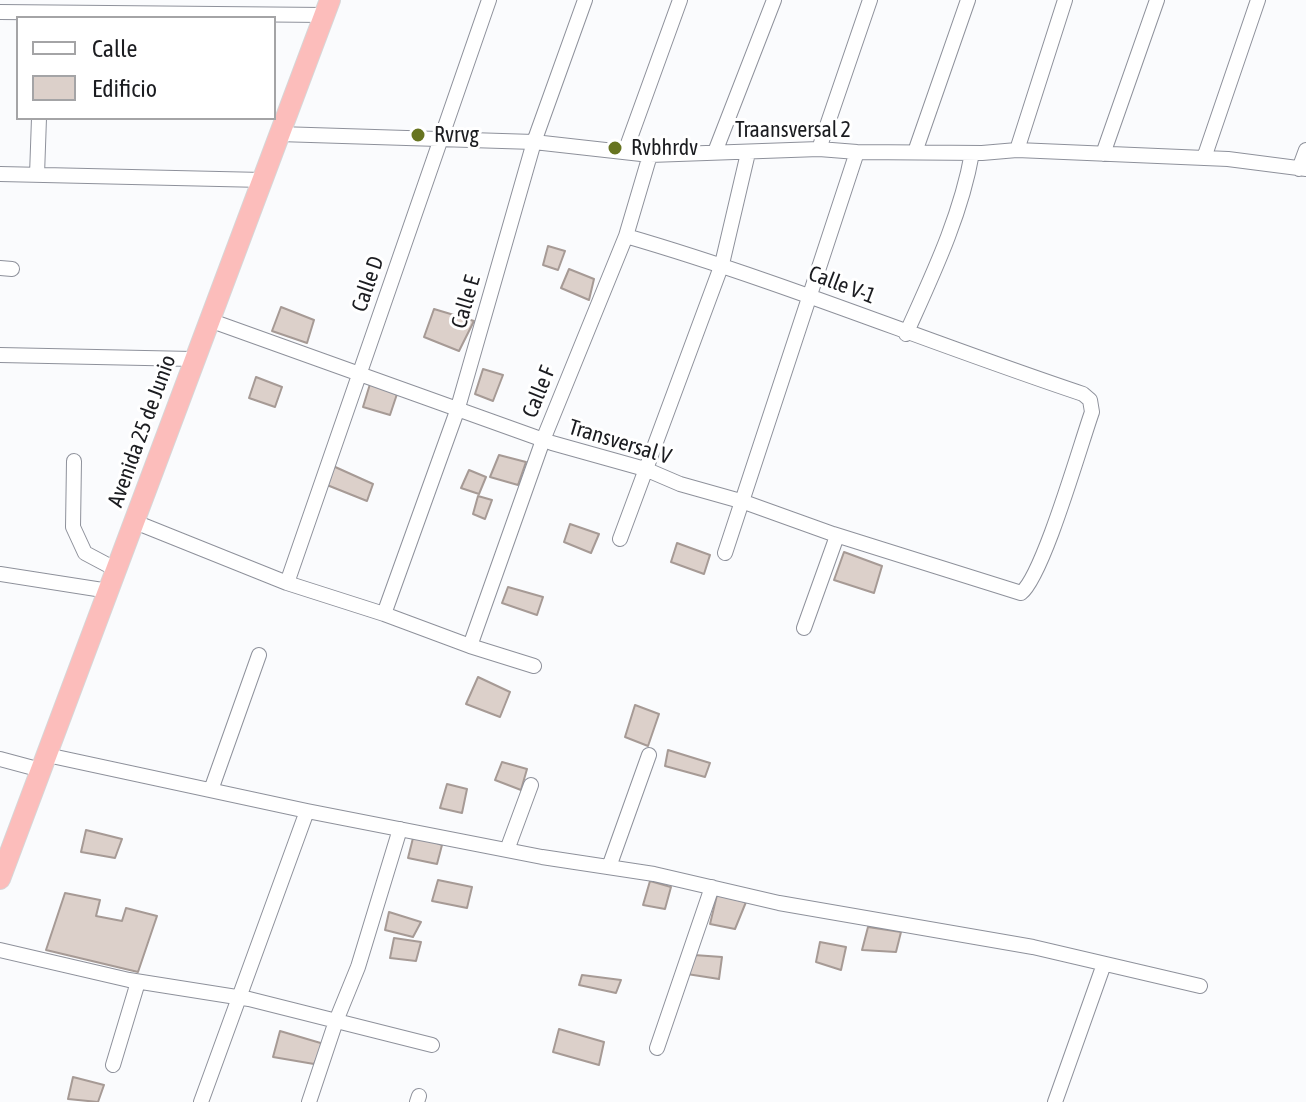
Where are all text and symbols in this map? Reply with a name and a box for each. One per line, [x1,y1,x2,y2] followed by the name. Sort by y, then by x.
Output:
[16,16,276,120] legend
[92,35,137,62] text: Calle
[92,75,157,102] text: Edificio
[735,117,851,143] street label: Traansversal 2
[434,122,479,148] place label: Rvrvg
[409,126,427,144] marker: Rvrvg
[631,135,698,161] place label: Rvbhrdv
[606,139,624,157] marker: Rvbhrdv
[346,253,390,315] street label: Calle D
[805,260,879,310] street label: Calle V-1
[446,272,486,332] street label: Calle E
[102,351,182,511] street label: Avenida 25 de Junio
[517,362,561,422] street label: Calle F
[565,414,675,470] street label: Transversal V

